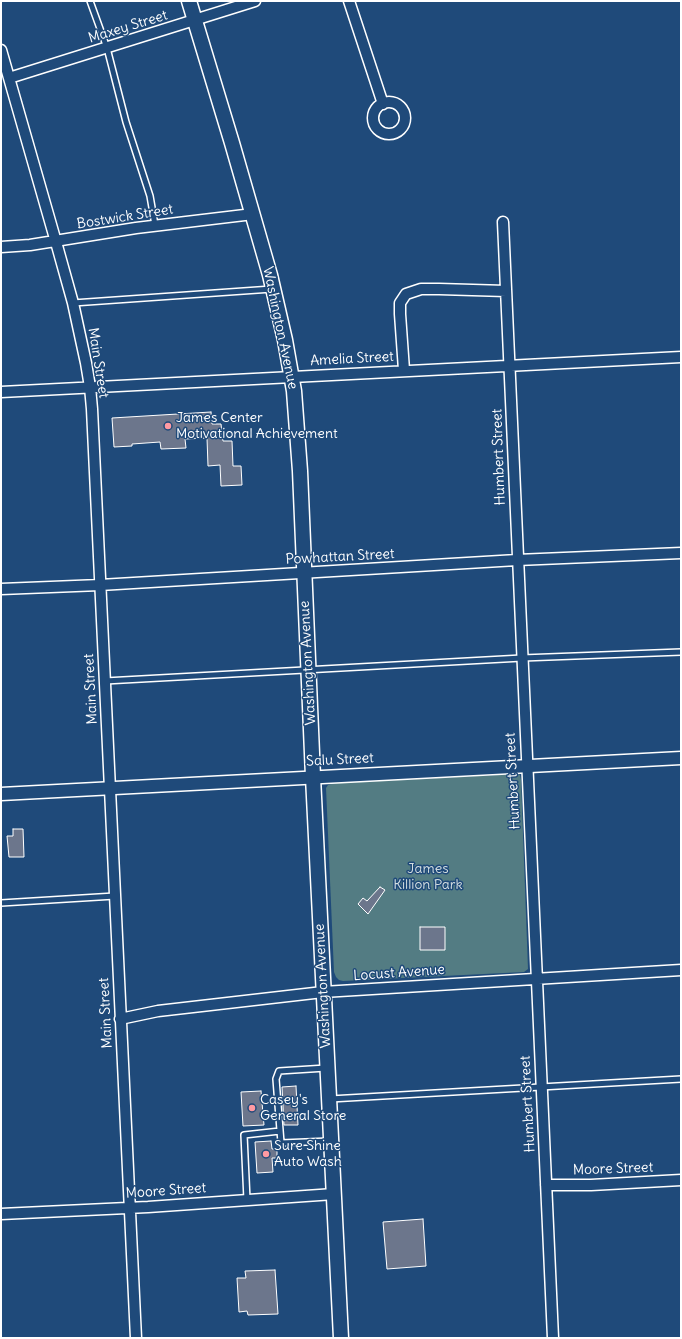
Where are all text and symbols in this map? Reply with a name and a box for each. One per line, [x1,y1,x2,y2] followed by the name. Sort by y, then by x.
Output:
[86,7,170,47] street label: Maxey Street
[76,201,174,233] street label: Bostwick Street
[259,265,301,391] street label: Washington Avenue
[84,327,112,399] street label: Main Street
[310,348,394,370] street label: Amelia Street
[489,408,509,506] street label: Humbert Street
[176,410,338,442] place label: James Center Motivational Achievement
[163,421,173,431] marker: James Center Motivational Achievement
[285,546,395,568] street label: Powhattan Street
[296,600,320,726] street label: Washington Avenue
[81,653,101,725] street label: Main Street
[502,732,524,830] street label: Humbert Street
[306,750,374,770] street label: Salu Street
[393,861,463,894] park label: James Killion Park
[311,923,335,1049] street label: Washington Avenue
[353,961,445,985] street label: Locust Avenue
[96,977,116,1049] street label: Main Street
[517,1055,539,1153] street label: Humbert Street
[260,1092,346,1124] place label: Casey's General Store
[247,1103,257,1113] marker: Casey's General Store
[274,1138,342,1170] place label: Sure Shine Auto Wash
[261,1149,271,1159] marker: Sure Shine Auto Wash
[572,1159,654,1179] street label: Moore Street
[125,1180,207,1202] street label: Moore Street

